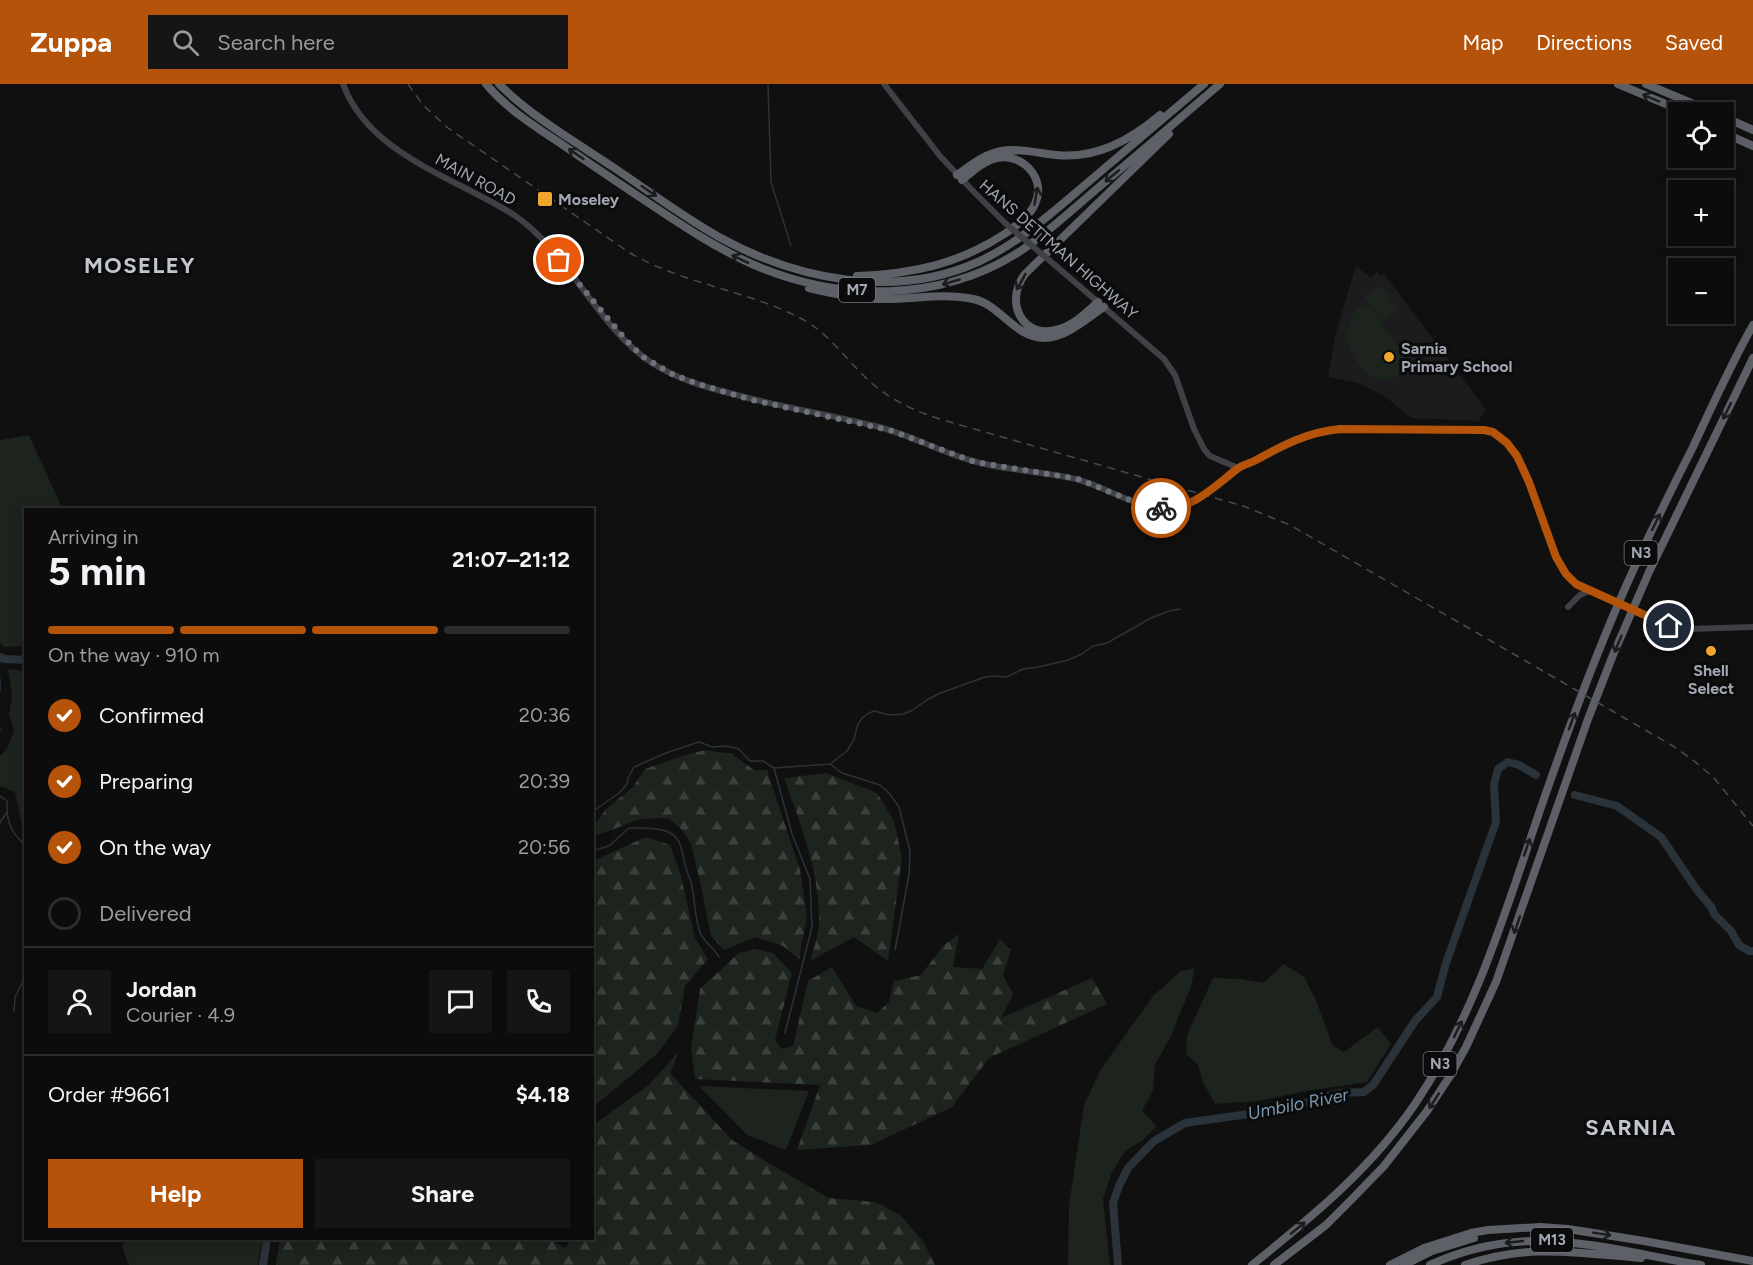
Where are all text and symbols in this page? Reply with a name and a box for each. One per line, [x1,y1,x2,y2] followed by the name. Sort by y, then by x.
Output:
[148,15,568,69] search box
[30,25,112,59] text: Zuppa
[169,26,202,59] icon: search
[217,29,335,56] text: Search here
[1462,30,1503,55] text: Map
[1536,30,1632,55] text: Directions
[1665,30,1723,55] text: Saved
[1643,92,1661,103] one-way arrow
[1668,102,1734,324] map controls
[1668,102,1734,168] button: locate
[568,148,585,160] one-way arrow
[432,149,519,209] street label: MAIN ROAD
[1104,170,1120,183] one-way arrow
[976,175,1142,324] street label: HANS DETTMAN HIGHWAY
[1668,180,1734,246] button: +
[640,185,656,197] one-way arrow
[1031,187,1042,206] one-way arrow
[536,190,554,208] marker: Moseley
[558,190,620,209] place label: Moseley
[533,234,584,285] pin
[542,243,575,276] icon: bag
[84,252,196,279] district label: MOSELEY
[732,252,750,264] one-way arrow
[1668,258,1734,324] button: −
[1015,273,1027,290] one-way arrow
[941,277,960,289] one-way arrow
[839,278,875,302] road number: M7
[1401,339,1513,376] place label: Sarnia Primary School
[1382,350,1396,364] marker: Sarnia Primary School
[1721,401,1732,419] one-way arrow
[1131,478,1191,538] courier
[1145,492,1178,525] icon: bike
[1650,514,1662,532] one-way arrow
[48,525,138,549] text: Arriving in
[1624,541,1658,565] road number: N3
[452,546,570,573] text: 21:07–21:12
[48,548,146,595] text: 5 min
[1643,600,1694,651] pin
[1652,609,1685,642] icon: home
[1612,635,1623,653] one-way arrow
[48,643,220,667] text: On the way · 910 m
[1704,644,1718,658] marker: Shell Select
[1688,661,1734,698] place label: Shell Select
[48,699,81,732] icon: check
[99,702,204,729] text: Confirmed
[519,703,570,727] text: 20:36
[1567,712,1578,731] one-way arrow
[48,765,81,798] icon: check
[99,768,193,795] text: Preparing
[519,769,570,793] text: 20:39
[48,831,81,864] icon: check
[99,834,211,861] text: On the way
[518,835,570,859] text: 20:56
[1523,838,1534,857] one-way arrow
[99,900,192,927] text: Delivered
[1510,915,1521,934] one-way arrow
[48,970,111,1033] button: person
[429,970,492,1033] button: chat
[507,970,570,1033] button: phone
[126,976,197,1003] text: Jordan
[126,1003,235,1027] text: Courier · 4.9
[1453,1021,1465,1039] one-way arrow
[1424,1052,1456,1076] road number: N3
[48,1081,171,1108] text: Order #9661
[516,1081,570,1108] text: $4.18
[1246,1083,1351,1125] water label: Umbilo River
[1428,1092,1440,1109] one-way arrow
[1585,1114,1677,1141] district label: SARNIA
[48,1159,303,1228] button: Help
[315,1159,570,1228] button: Share
[1289,1222,1305,1235] one-way arrow
[1531,1228,1573,1252] road number: M13
[1591,1229,1611,1240] one-way arrow
[1505,1236,1525,1247] one-way arrow

